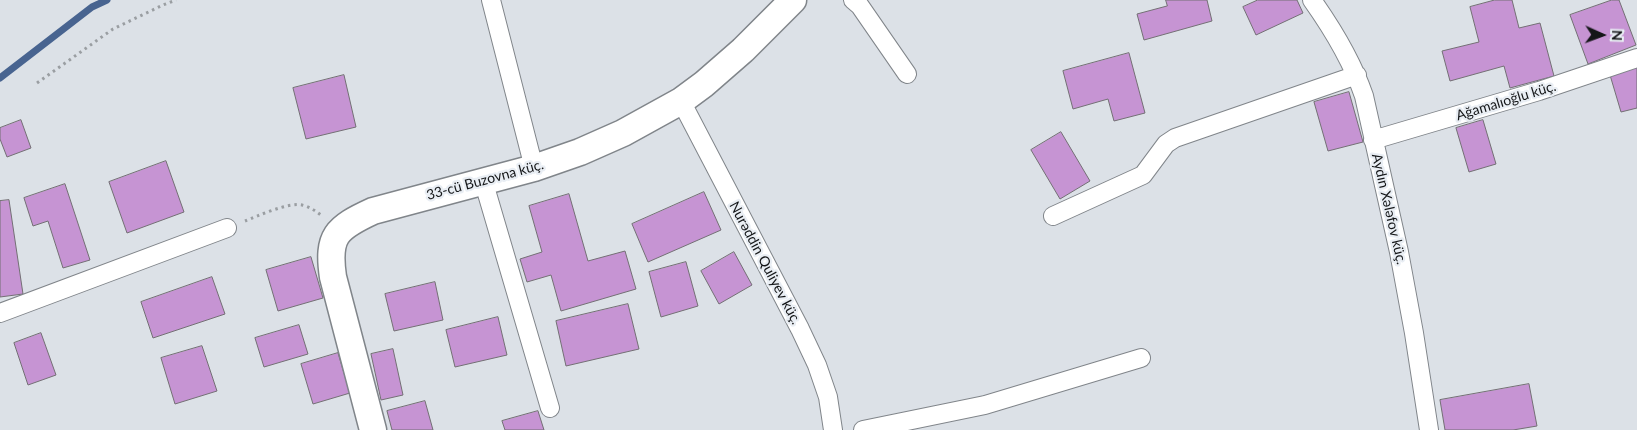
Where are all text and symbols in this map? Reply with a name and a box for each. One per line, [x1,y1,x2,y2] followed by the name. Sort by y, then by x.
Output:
[1577,10,1627,60] north arrow
[1609,30,1626,41] text: N
[1454,78,1558,124] street label: Ağamalıoğlu küç.
[1368,152,1410,266] street label: Aydın Xələfov küç.
[425,156,545,204] street label: 33-cü Buzovna küç.
[725,199,805,327] street label: Nurəddin Quliyev küç.

